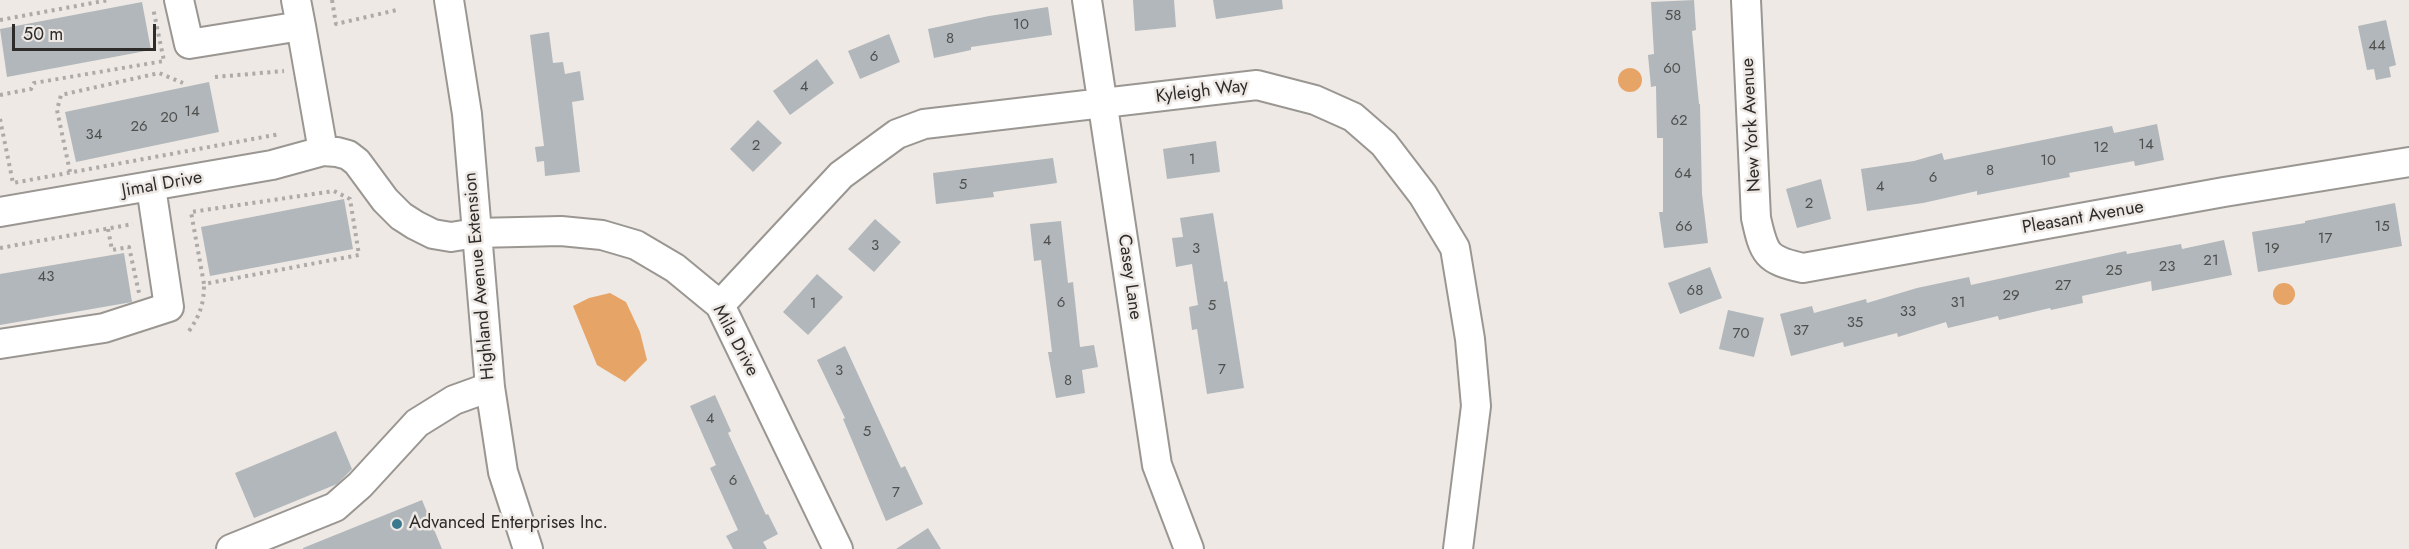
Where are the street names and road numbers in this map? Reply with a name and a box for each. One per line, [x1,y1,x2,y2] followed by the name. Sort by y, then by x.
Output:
[1738,57,1766,193] street label: New York Avenue
[1155,76,1249,108] street label: Kyleigh Way
[120,167,204,203] street label: Jimal Drive
[460,171,500,381] street label: Highland Avenue Extension
[2021,197,2145,239] street label: Pleasant Avenue
[1112,233,1146,321] street label: Casey Lane
[707,302,763,380] street label: Mila Drive

